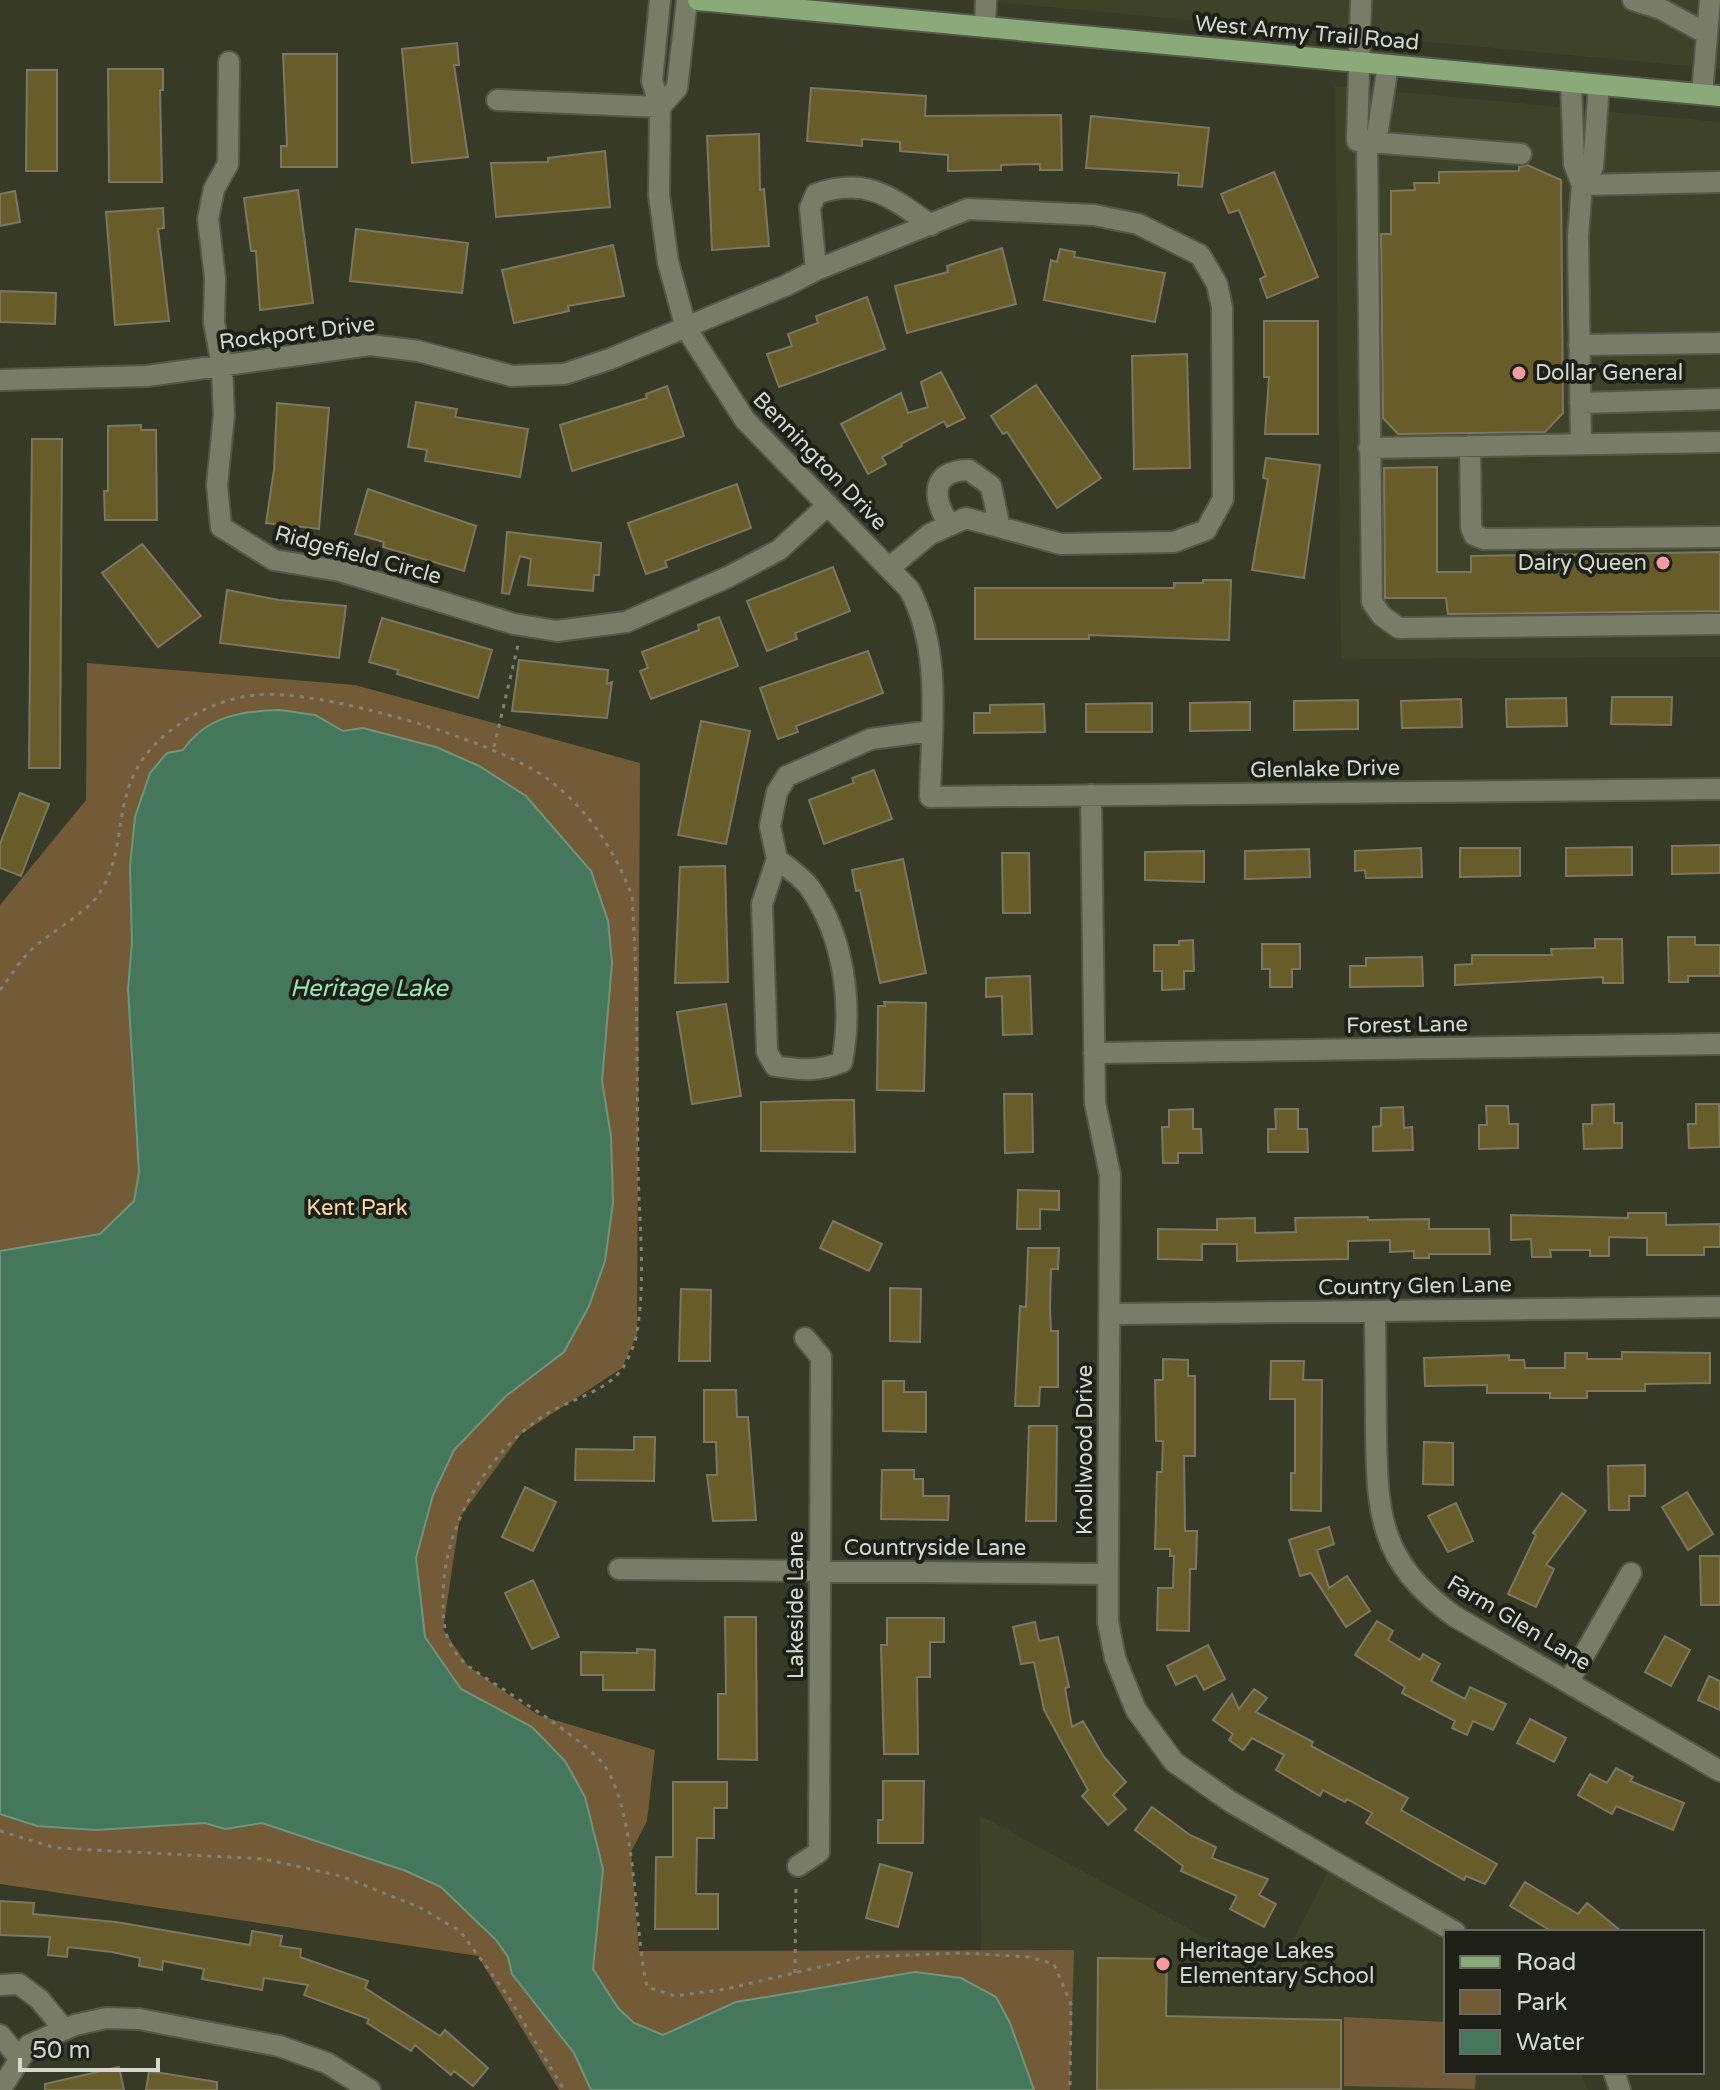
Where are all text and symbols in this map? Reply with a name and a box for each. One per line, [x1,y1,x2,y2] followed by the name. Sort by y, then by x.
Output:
[1194,10,1420,56] street label: West Army Trail Road
[218,311,376,355] street label: Rockport Drive
[1535,360,1683,386] place label: Dollar General
[1510,364,1528,382] marker: Dollar General
[747,386,893,536] street label: Bennington Drive
[272,520,444,590] street label: Ridgefield Circle
[1518,550,1647,576] place label: Dairy Queen
[1654,554,1672,572] marker: Dairy Queen
[1250,755,1400,783] street label: Glenlake Drive
[290,974,449,1003] water label: Heritage Lake
[1346,1011,1468,1039] street label: Forest Lane
[306,1195,408,1221] park label: Kent Park
[1318,1271,1512,1301] street label: Country Glen Lane
[1072,1365,1098,1535] street label: Knollwood Drive
[783,1531,809,1679] street label: Lakeside Lane
[844,1535,1026,1561] street label: Countryside Lane
[1442,1570,1596,1676] street label: Farm Glen Lane
[1444,1930,1704,2074] legend
[1179,1938,1374,1989] place label: Heritage Lakes Elementary School
[1516,1948,1576,1977] text: Road
[1154,1955,1172,1973] marker: Heritage Lakes Elementary School
[1516,1988,1567,2017] text: Park
[20,2022,158,2072] scale bar
[1516,2028,1585,2057] text: Water
[32,2036,90,2065] text: 50 m

